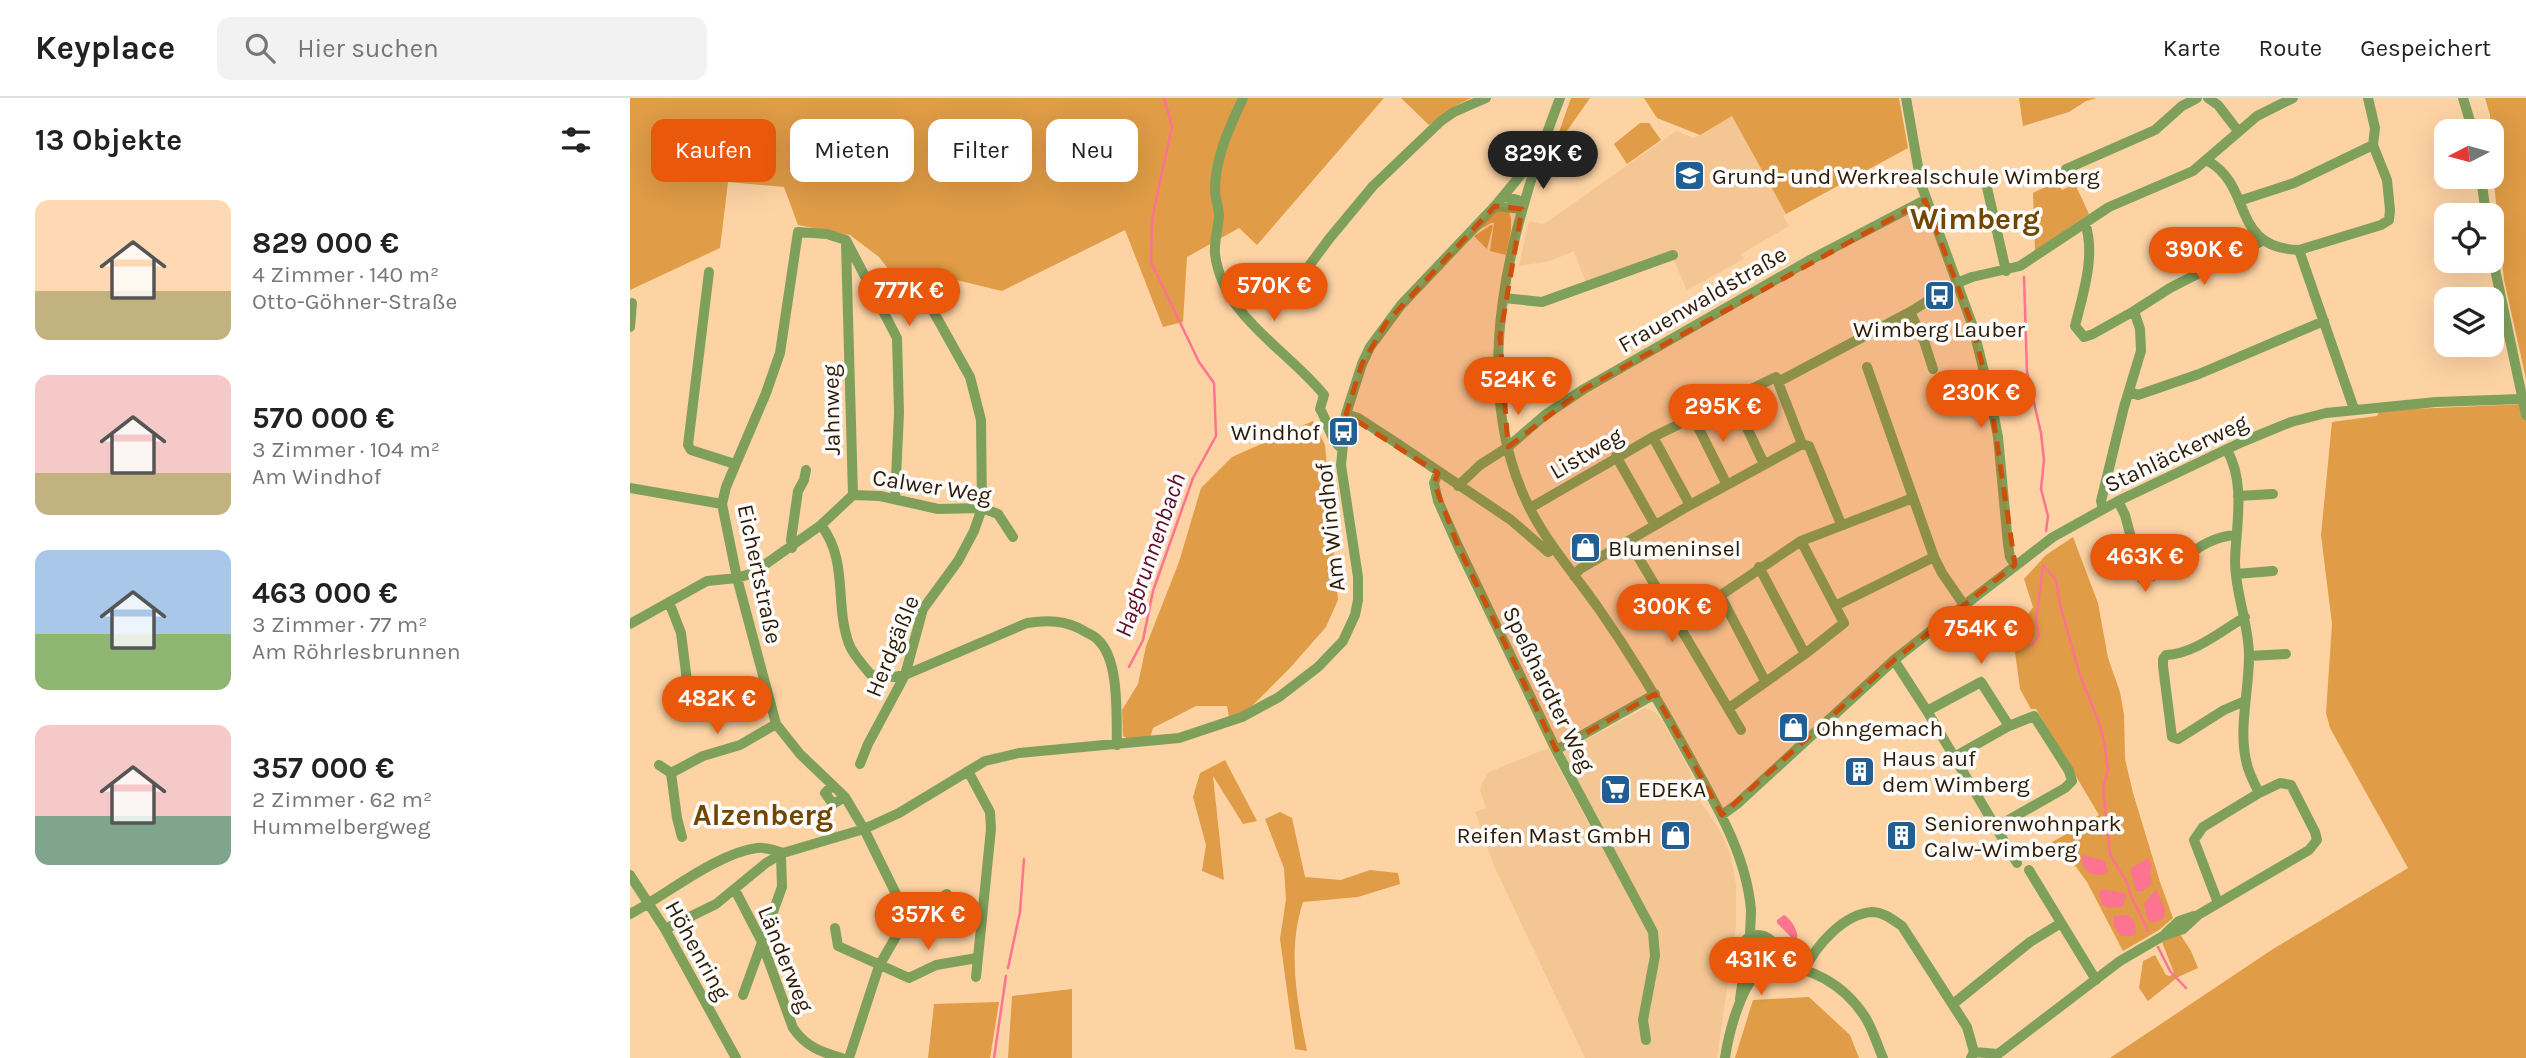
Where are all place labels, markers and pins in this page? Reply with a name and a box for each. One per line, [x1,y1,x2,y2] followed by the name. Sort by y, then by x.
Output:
[1486,132,1600,191] pin: 829K €
[1672,159,1706,193] school or university icon: Grund- und Werkrealschule Wimberg
[1712,163,2100,190] place label: Grund- und Werkrealschule Wimberg
[2147,228,2261,287] pin: 390K €
[1217,264,1331,323] pin: 570K €
[852,268,966,328] pin: 777K €
[1922,278,1956,312] bus stop icon: Wimberg Lauber
[1853,316,2026,343] place label: Wimberg Lauber
[1461,358,1575,417] pin: 524K €
[1924,370,2038,430] pin: 230K €
[1666,384,1780,444] pin: 295K €
[1326,415,1360,449] bus stop icon: Windhof
[1231,419,1320,446] place label: Windhof
[1568,531,1602,565] shop icon: Blumeninsel
[2088,534,2202,594] pin: 463K €
[1608,535,1741,562] place label: Blumeninsel
[1615,584,1729,644] pin: 300K €
[1924,606,2038,666] pin: 754K €
[660,676,774,736] pin: 482K €
[1776,711,1810,745] shop icon: Ohngemach
[1816,715,1943,742] place label: Ohngemach
[1882,745,2030,798] place label: Haus auf dem Wimberg
[1842,754,1876,788] building icon: Haus auf dem Wimberg
[1598,772,1632,806] supermarket icon: EDEKA
[1638,776,1706,803] place label: EDEKA
[1924,810,2121,863] place label: Seniorenwohnpark Calw-Wimberg
[1658,818,1692,852] shop icon: Reifen Mast GmbH
[1884,819,1918,853] building icon: Seniorenwohnpark Calw-Wimberg
[1457,822,1652,849] place label: Reifen Mast GmbH
[871,892,985,952] pin: 357K €
[1704,937,1818,997] pin: 431K €

